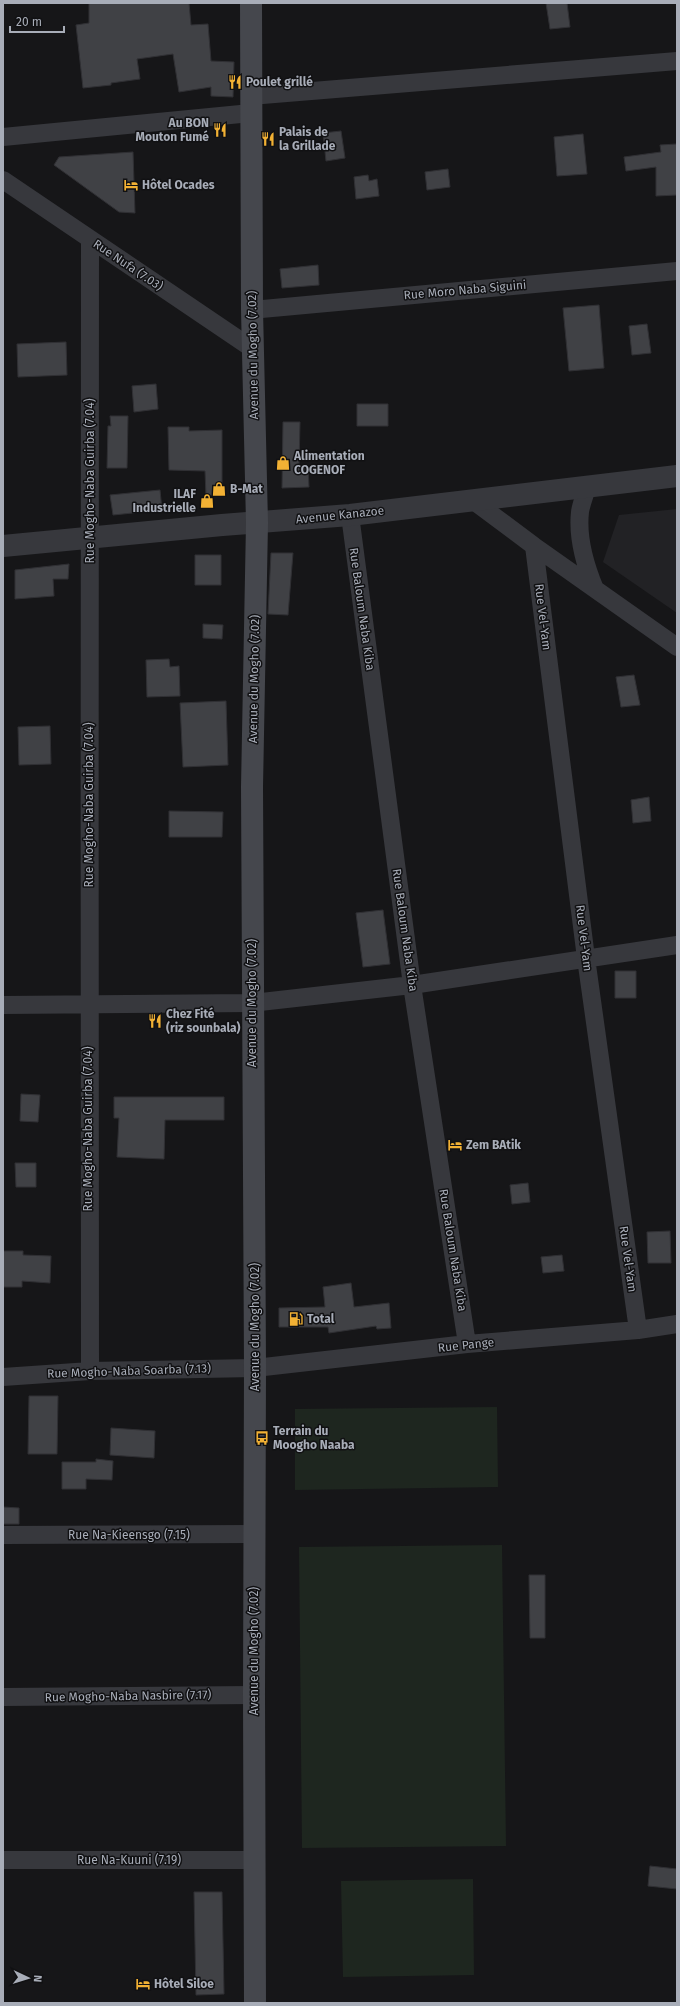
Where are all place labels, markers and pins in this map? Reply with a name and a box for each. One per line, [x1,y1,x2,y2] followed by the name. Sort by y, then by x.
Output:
[227,74,243,90] restaurant icon: Poulet grillé
[246,75,313,89] place label: Poulet grillé
[135,116,209,144] place label: Au BON Mouton Fumé
[212,122,228,138] restaurant icon: Au BON Mouton Fumé
[279,125,336,153] place label: Palais de la Grillade
[260,131,276,147] restaurant icon: Palais de la Grillade
[123,177,139,193] hotel icon: Hôtel Ocades
[142,178,215,192] place label: Hôtel Ocades
[293,449,365,477] place label: Alimentation COGENOF
[275,455,291,471] shop icon: Alimentation COGENOF
[211,481,227,497] shop icon: B-Mat
[230,482,263,496] place label: B-Mat
[133,487,196,515] place label: ILAF Industrielle
[199,493,215,509] shop icon: ILAF Industrielle
[166,1007,241,1035] place label: Chez Fité (riz sounbala)
[147,1013,163,1029] restaurant icon: Chez Fité (riz sounbala)
[447,1137,463,1153] hotel icon: Zem BAtik
[466,1138,521,1152] place label: Zem BAtik
[288,1311,304,1327] fuel station icon: Total
[307,1312,335,1326] place label: Total
[273,1424,355,1452] place label: Terrain du Moogho Naaba
[254,1430,270,1446] bus stop icon: Terrain du Moogho Naaba
[135,1976,151,1992] hotel icon: Hôtel Siloe
[154,1977,214,1991] place label: Hôtel Siloe

